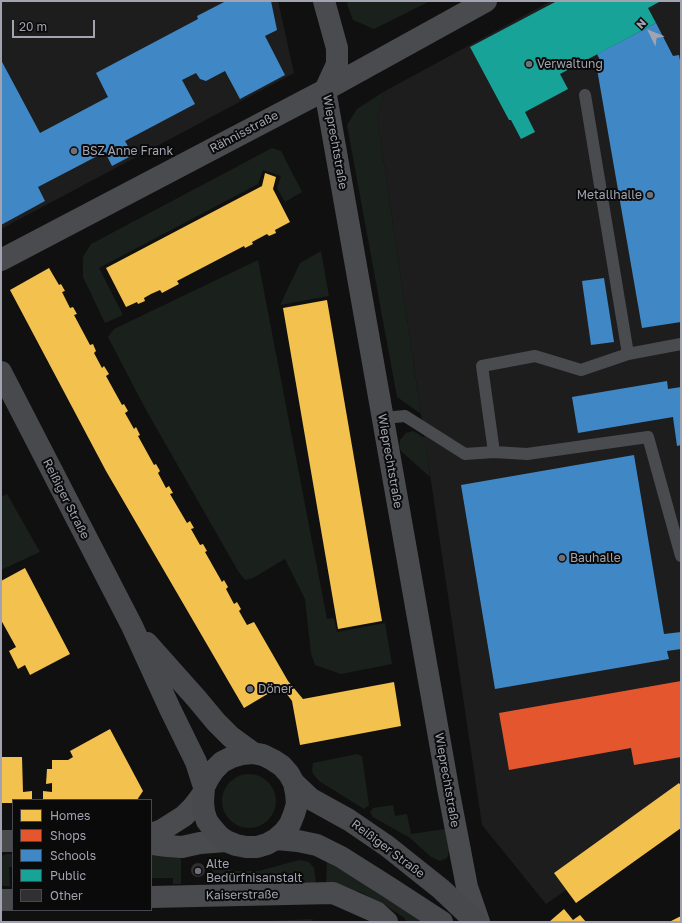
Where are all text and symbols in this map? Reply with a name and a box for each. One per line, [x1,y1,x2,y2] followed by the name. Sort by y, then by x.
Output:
[14,12,97,38] scale bar
[630,12,670,52] north arrow
[633,16,648,31] text: N
[19,19,47,34] text: 20 m
[537,57,603,71] place label: Verwaltung
[524,59,534,69] marker: Verwaltung
[320,94,350,190] street label: Wieprechtstraße
[207,108,281,156] street label: Rähnisstraße
[82,144,173,158] place label: BSZ Anne Frank
[69,146,79,156] marker: BSZ Anne Frank
[577,188,642,202] place label: Metallhalle
[645,190,655,200] marker: Metallhalle
[375,413,405,509] street label: Wieprechtstraße
[40,457,92,541] street label: Reißiger Straße
[570,551,621,565] place label: Bauhalle
[557,553,567,563] marker: Bauhalle
[258,682,293,696] place label: Döner
[245,684,255,694] marker: Döner
[432,732,462,828] street label: Wieprechtstraße
[12,799,152,911] legend
[50,808,90,823] text: Homes
[349,817,427,881] street label: Reißiger Straße
[50,828,86,843] text: Shops
[50,848,96,863] text: Schools
[206,857,302,885] place label: Alte Bedürfnisanstalt
[193,866,203,876] marker: Alte Bedürfnisanstalt
[50,868,86,883] text: Public
[206,887,278,903] street label: Kaiserstraße
[50,888,83,903] text: Other

